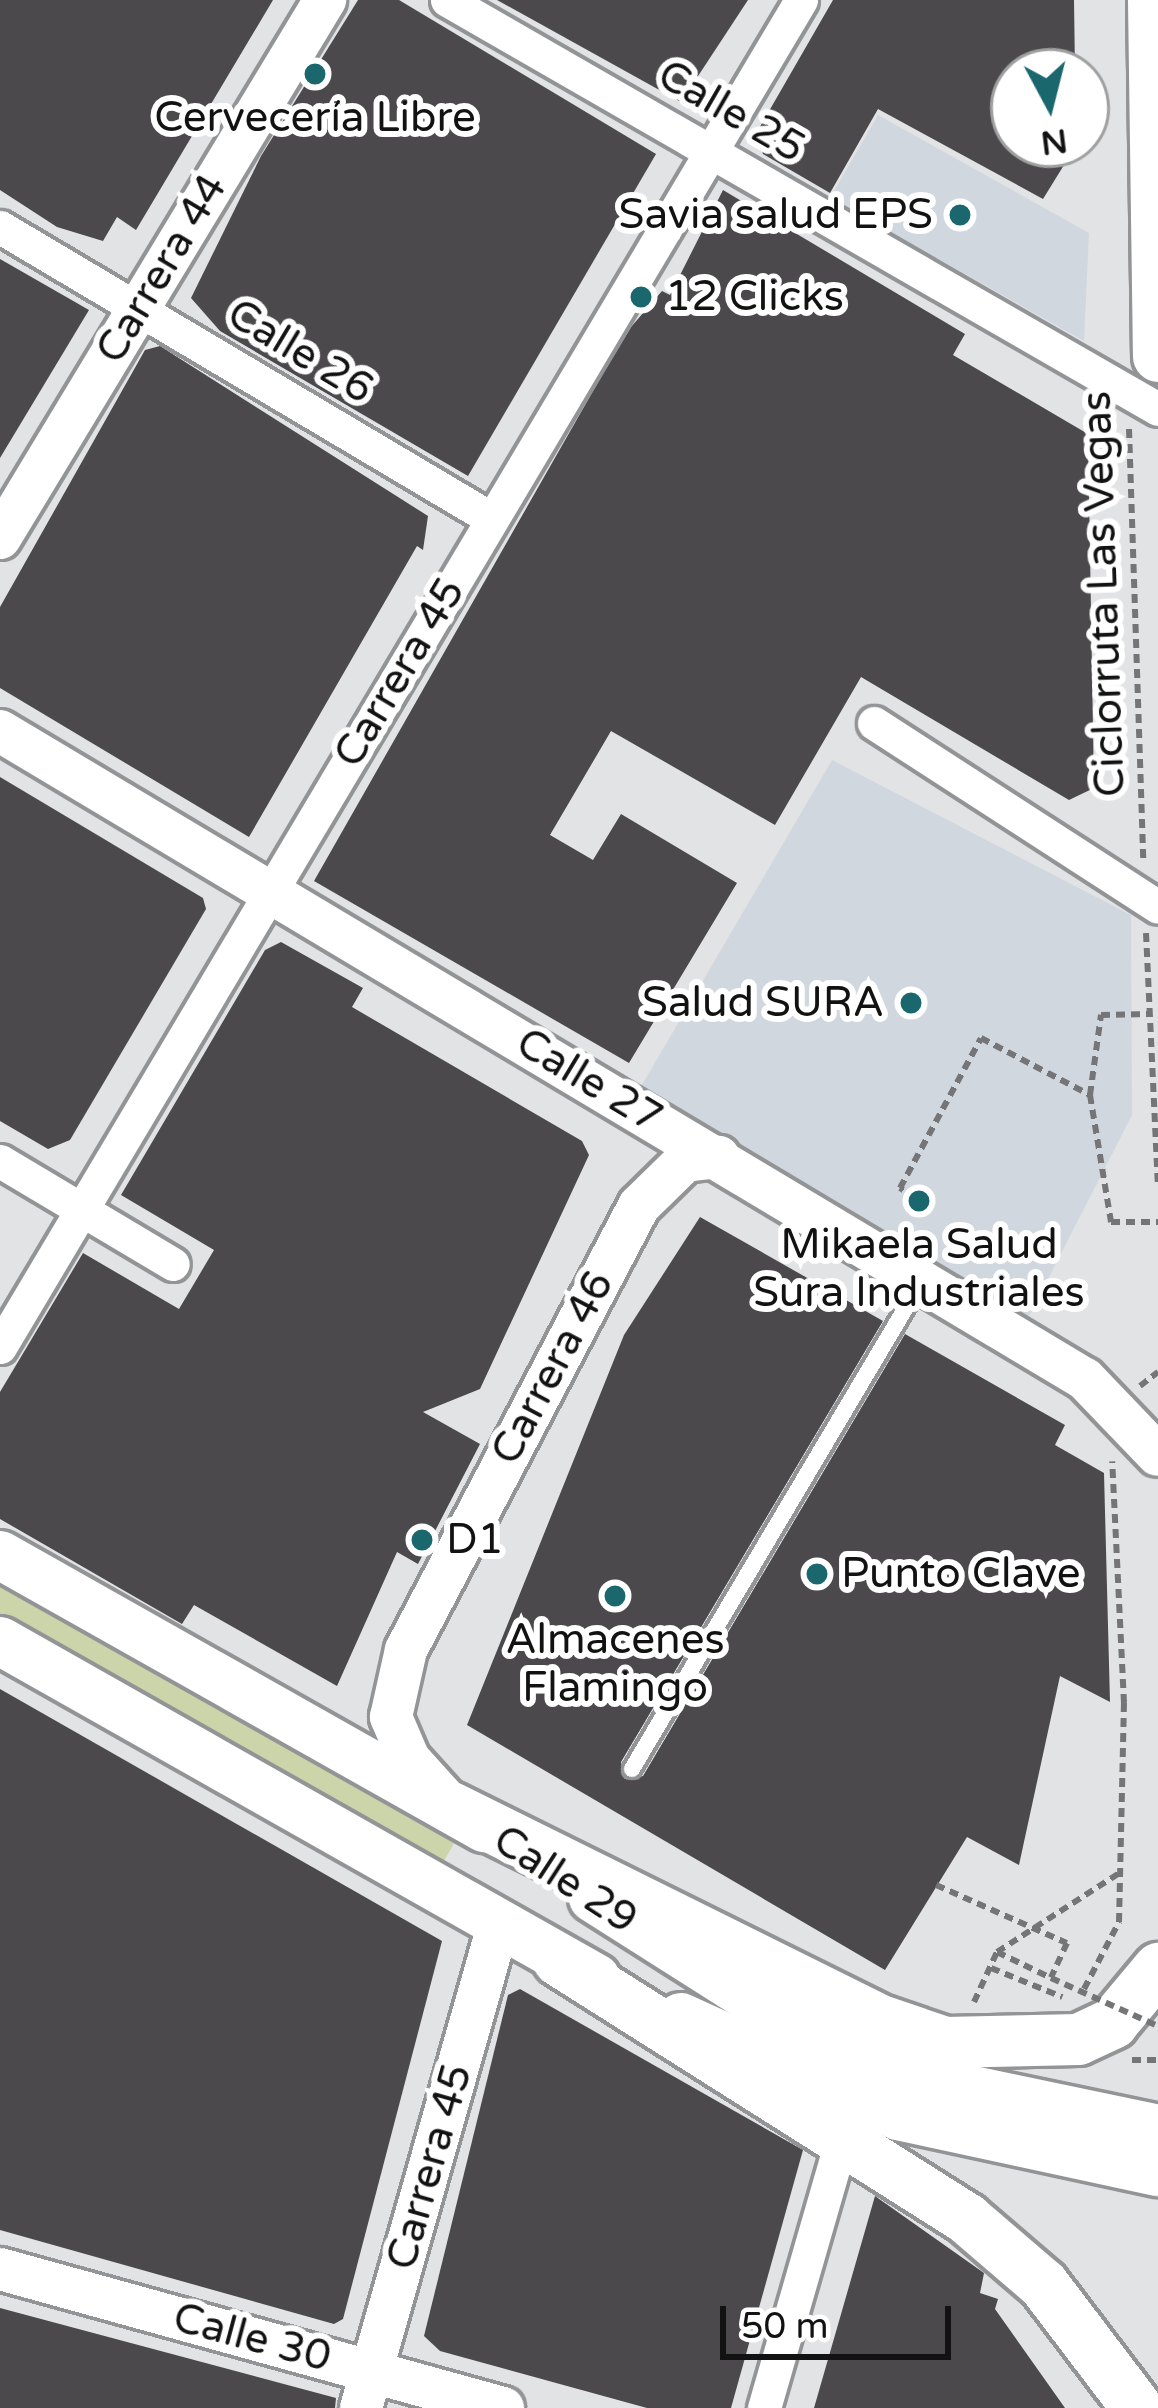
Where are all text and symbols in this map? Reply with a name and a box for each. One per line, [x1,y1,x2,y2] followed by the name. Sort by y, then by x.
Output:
[990,48,1110,168] north arrow
[649,50,813,174] street label: Calle 25
[302,61,328,87] marker: Cervecería Libre
[154,93,476,143] place label: Cervecería Libre
[1039,120,1070,162] text: N
[86,165,238,373] street label: Carrera 44
[619,190,933,240] place label: Savia salud EPS
[944,199,976,231] marker: Savia salud EPS
[665,272,844,322] place label: 12 Clicks
[628,284,654,310] marker: 12 Clicks
[218,289,382,415] street label: Calle 26
[1072,390,1136,798] street label: Ciclorruta Las Vegas
[324,569,476,777] street label: Carrera 45
[642,978,884,1028] place label: Salud SURA
[895,987,927,1019] marker: Salud SURA
[507,1018,671,1144] street label: Calle 27
[906,1188,932,1214] marker: Mikaela Salud Sura Industriales
[753,1220,1085,1318] place label: Mikaela Salud Sura Industriales
[481,1263,625,1473] street label: Carrera 46
[446,1515,504,1565] place label: D1
[409,1527,435,1553] marker: D1
[841,1549,1080,1599] place label: Punto Clave
[804,1561,830,1587] marker: Punto Clave
[602,1583,628,1609] marker: Almacenes Flamingo
[505,1615,725,1714] place label: Almacenes Flamingo
[484,1815,646,1945] street label: Calle 29
[377,2058,483,2276] street label: Carrera 45
[726,2282,957,2356] scale bar
[168,2293,336,2383] street label: Calle 30
[741,2305,829,2348] text: 50 m

